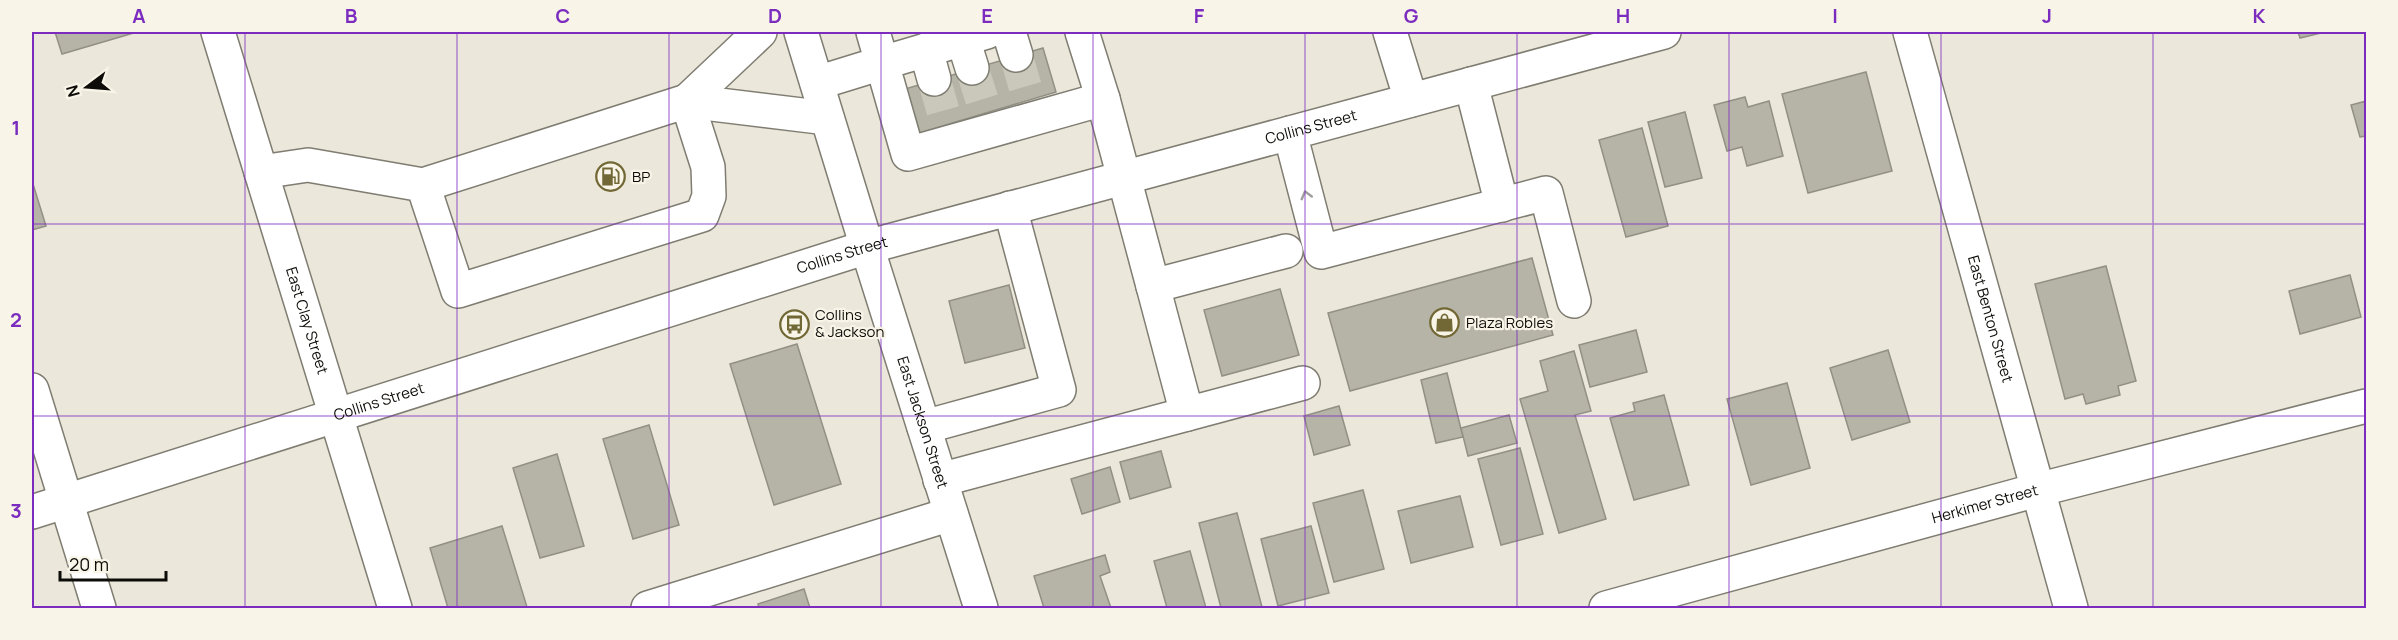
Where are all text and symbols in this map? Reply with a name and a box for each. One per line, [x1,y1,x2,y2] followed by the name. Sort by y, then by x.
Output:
[132,2,146,29] text: A
[345,2,358,29] text: B
[556,2,570,29] text: C
[768,2,782,29] text: D
[981,2,993,29] text: E
[1194,2,1205,29] text: F
[1404,2,1419,29] text: G
[1616,2,1630,29] text: H
[1832,2,1838,29] text: I
[2042,2,2052,29] text: J
[2253,2,2266,29] text: K
[57,57,117,117] north arrow
[60,83,85,100] text: N
[1263,104,1359,149] street label: Collins Street
[12,114,20,141] text: 1
[595,161,627,193] fuel station icon: BP
[632,166,650,187] place label: BP
[1301,190,1314,200] one-way arrow
[794,231,890,279] street label: Collins Street
[1963,253,2018,385] street label: East Benton Street
[281,264,334,377] street label: East Clay Street
[815,304,884,342] place label: Collins & Jackson
[10,306,22,333] text: 2
[1429,307,1461,339] shop icon: Plaza Robles
[778,308,810,340] bus stop icon: Collins & Jackson
[1466,312,1553,333] place label: Plaza Robles
[892,354,954,491] street label: East Jackson Street
[331,377,427,426] street label: Collins Street
[1929,479,2040,528] street label: Herkimer Street
[10,497,22,524] text: 3
[60,544,166,582] scale bar
[69,552,109,576] text: 20 m

